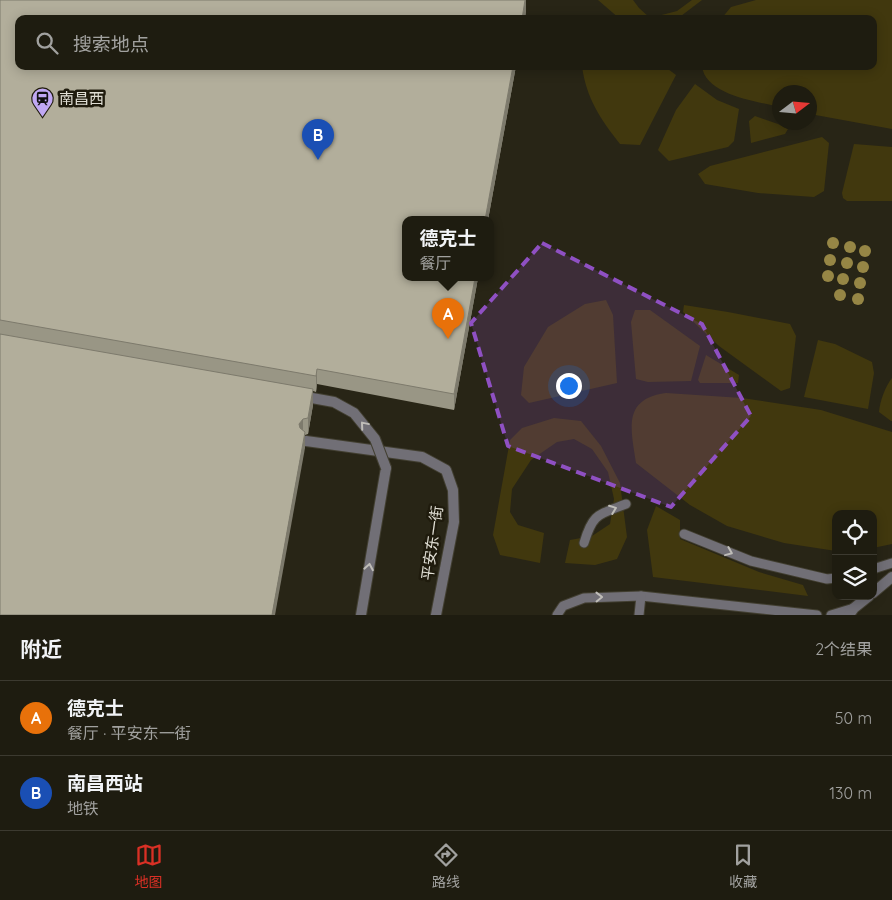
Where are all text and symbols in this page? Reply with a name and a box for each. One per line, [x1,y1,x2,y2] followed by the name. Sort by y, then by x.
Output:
[15,15,877,70] search box
[33,29,61,57] icon: search
[73,32,149,56] text: 搜索地点
[772,85,817,130] north arrow
[31,86,55,117] station icon: 南昌西
[59,89,104,108] place label: 南昌西
[302,119,334,160] pin: B
[402,216,494,281] popup
[419,226,477,250] text: 德克士
[419,253,452,273] text: 餐厅
[432,298,464,339] pin: A
[556,373,582,399] your location
[361,422,370,431] one-way arrow
[417,505,447,581] street label: 平安东一街
[608,505,617,515] one-way arrow
[832,510,877,600] map controls
[832,510,877,555] button: locate
[724,546,733,556] one-way arrow
[832,555,877,600] button: layers
[363,563,374,571] one-way arrow
[595,592,603,603] one-way arrow
[20,636,62,662] text: 附近
[815,639,872,659] text: 2个结果
[67,696,124,720] text: 德克士
[31,708,41,728] text: A
[835,708,872,728] text: 50 m
[67,723,191,743] text: 餐厅 · 平安东一街
[67,771,143,795] text: 南昌西站
[31,783,41,803] text: B
[829,783,872,803] text: 130 m
[67,798,99,818] text: 地铁
[135,841,163,891] tab: 地图
[432,841,460,891] tab: 路线
[729,841,757,891] tab: 收藏

